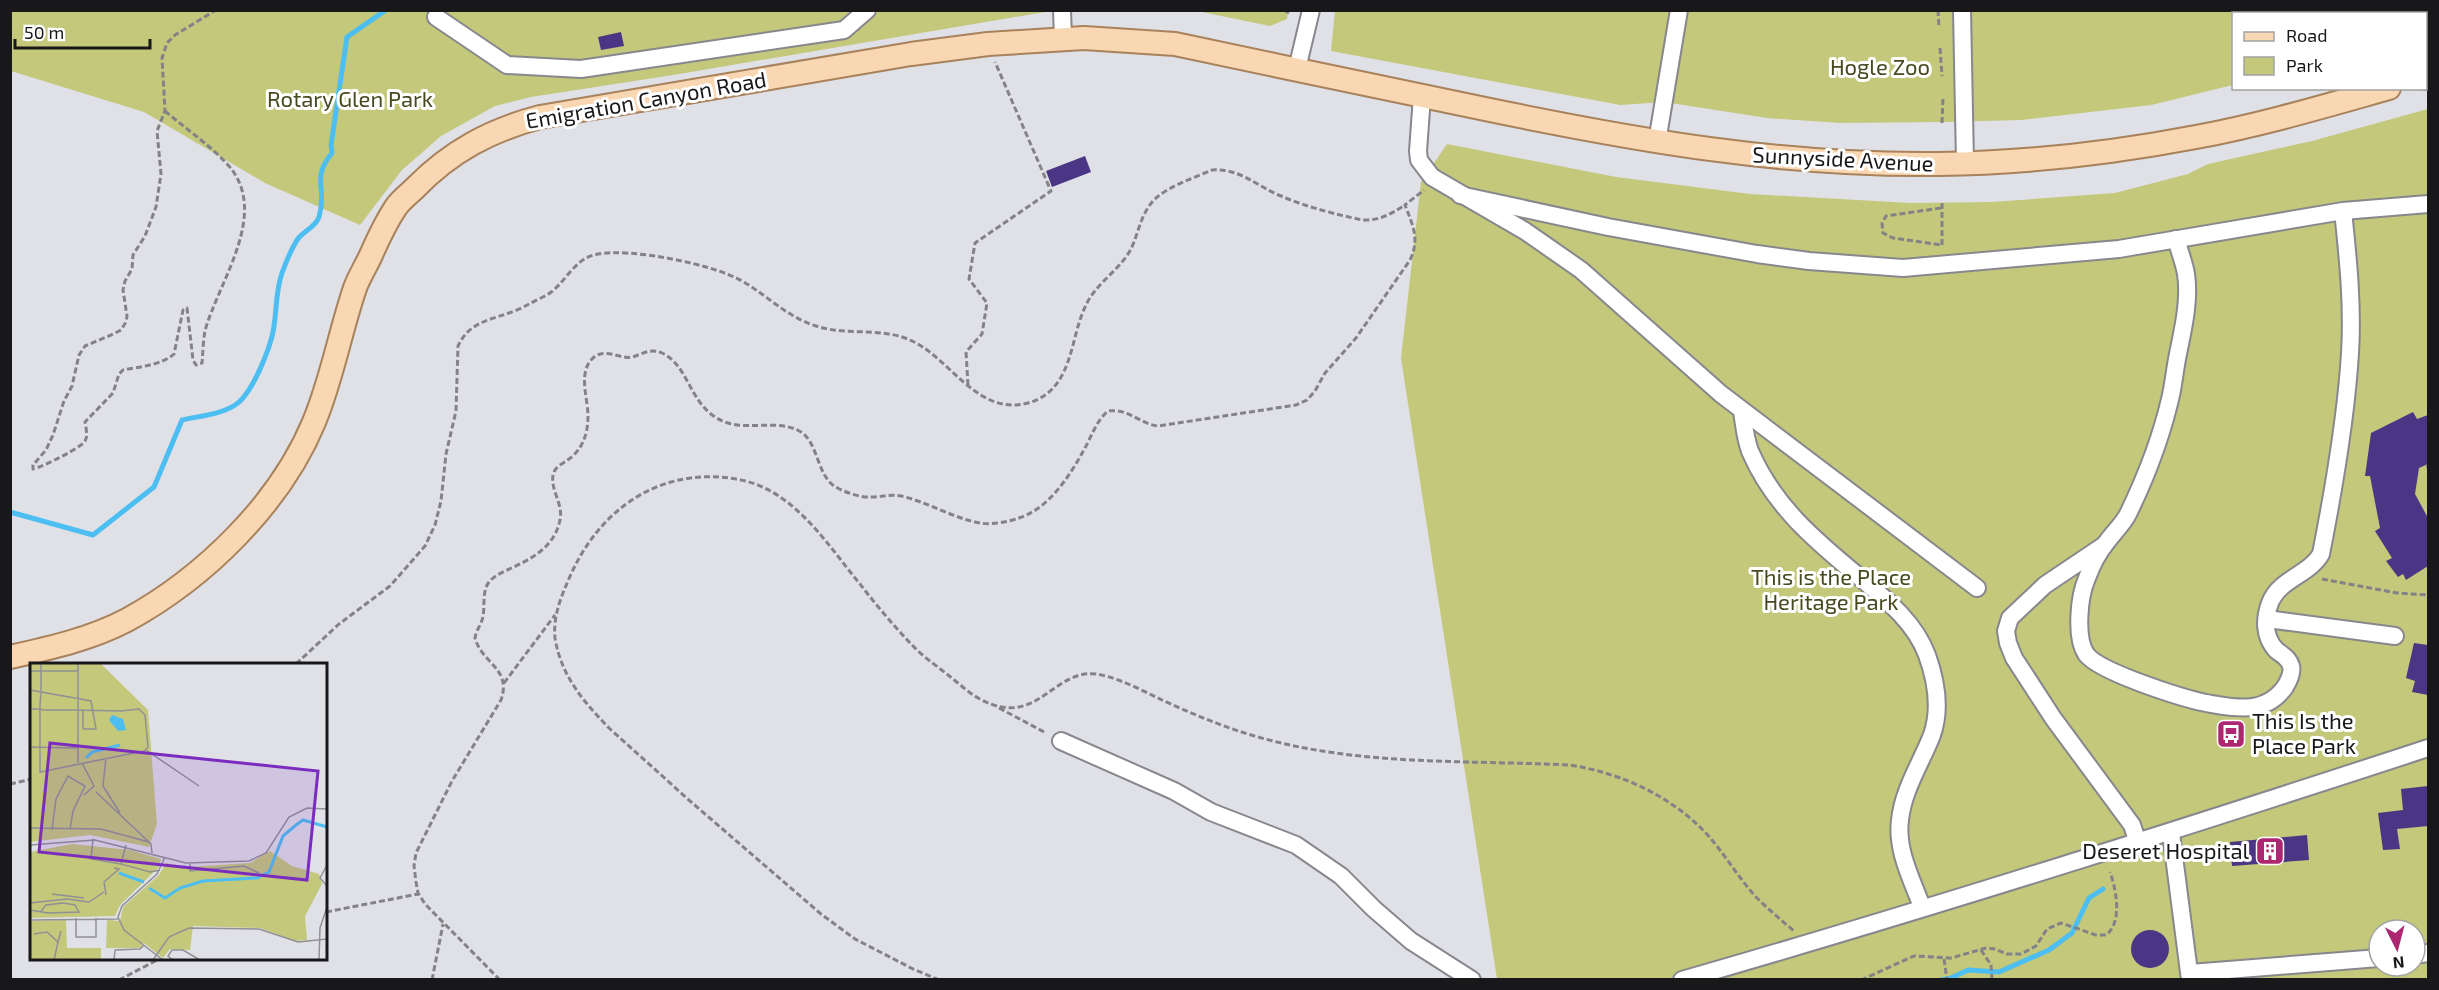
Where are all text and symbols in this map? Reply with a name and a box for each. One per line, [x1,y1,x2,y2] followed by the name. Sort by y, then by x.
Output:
[15,12,150,50] scale bar
[2232,12,2427,90] legend
[24,21,64,43] text: 50 m
[2286,24,2327,46] text: Road
[1830,53,1930,79] park label: Hogle Zoo
[2286,54,2323,76] text: Park
[523,65,768,133] street label: Emigration Canyon Road
[267,85,433,111] park label: Rotary Glen Park
[1752,140,1934,176] street label: Sunnyside Avenue
[1751,563,1911,614] park label: This is the Place Heritage Park
[30,663,327,960] inset map
[2252,707,2356,758] place label: This Is the Place Park
[2215,718,2247,750] bus stop icon: This Is the Place Park
[2254,835,2286,867] building icon: Deseret Hospital
[2082,837,2249,863] place label: Deseret Hospital
[2367,918,2427,978] north arrow
[2392,953,2405,973] text: N

